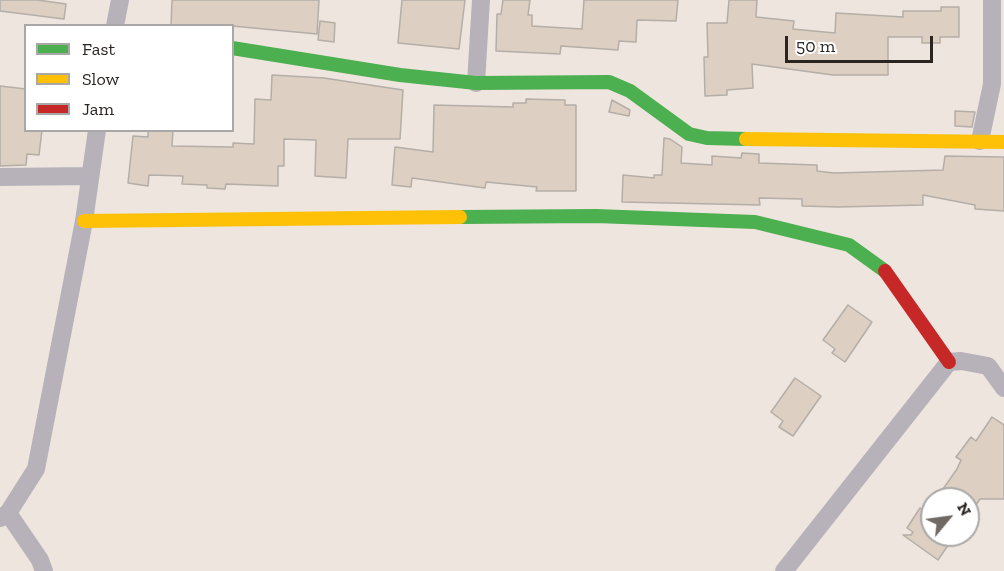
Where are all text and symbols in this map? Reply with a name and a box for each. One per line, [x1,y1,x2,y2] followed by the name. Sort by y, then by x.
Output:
[24,24,234,132] legend
[788,24,936,62] scale bar
[796,35,835,57] text: 50 m
[82,38,115,60] text: Fast
[82,68,119,90] text: Slow
[82,98,114,120] text: Jam
[920,487,980,547] north arrow
[953,499,976,519] text: N

